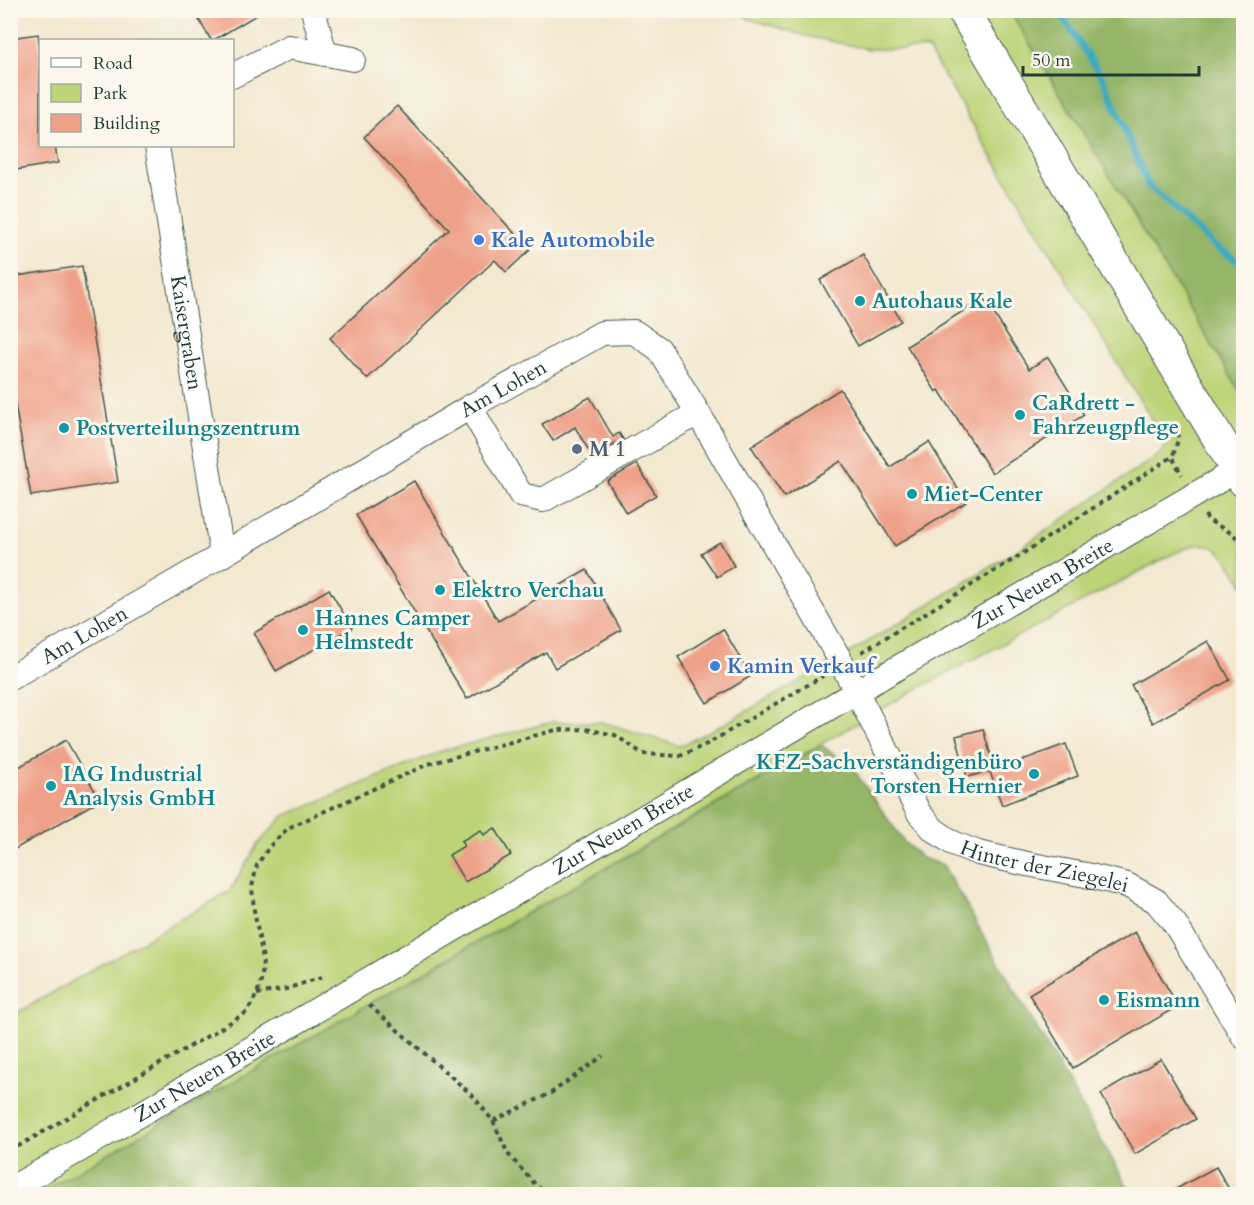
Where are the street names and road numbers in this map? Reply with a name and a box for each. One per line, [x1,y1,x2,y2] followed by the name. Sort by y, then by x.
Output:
[163,273,210,392] street label: Kaisergraben
[455,353,552,425] street label: Am Lohen
[966,531,1119,636] street label: Zur Neuen Breite
[36,599,133,672] street label: Am Lohen
[547,777,700,883] street label: Zur Neuen Breite
[956,833,1132,900] street label: Hinter der Ziegelei
[129,1024,281,1130] street label: Zur Neuen Breite

